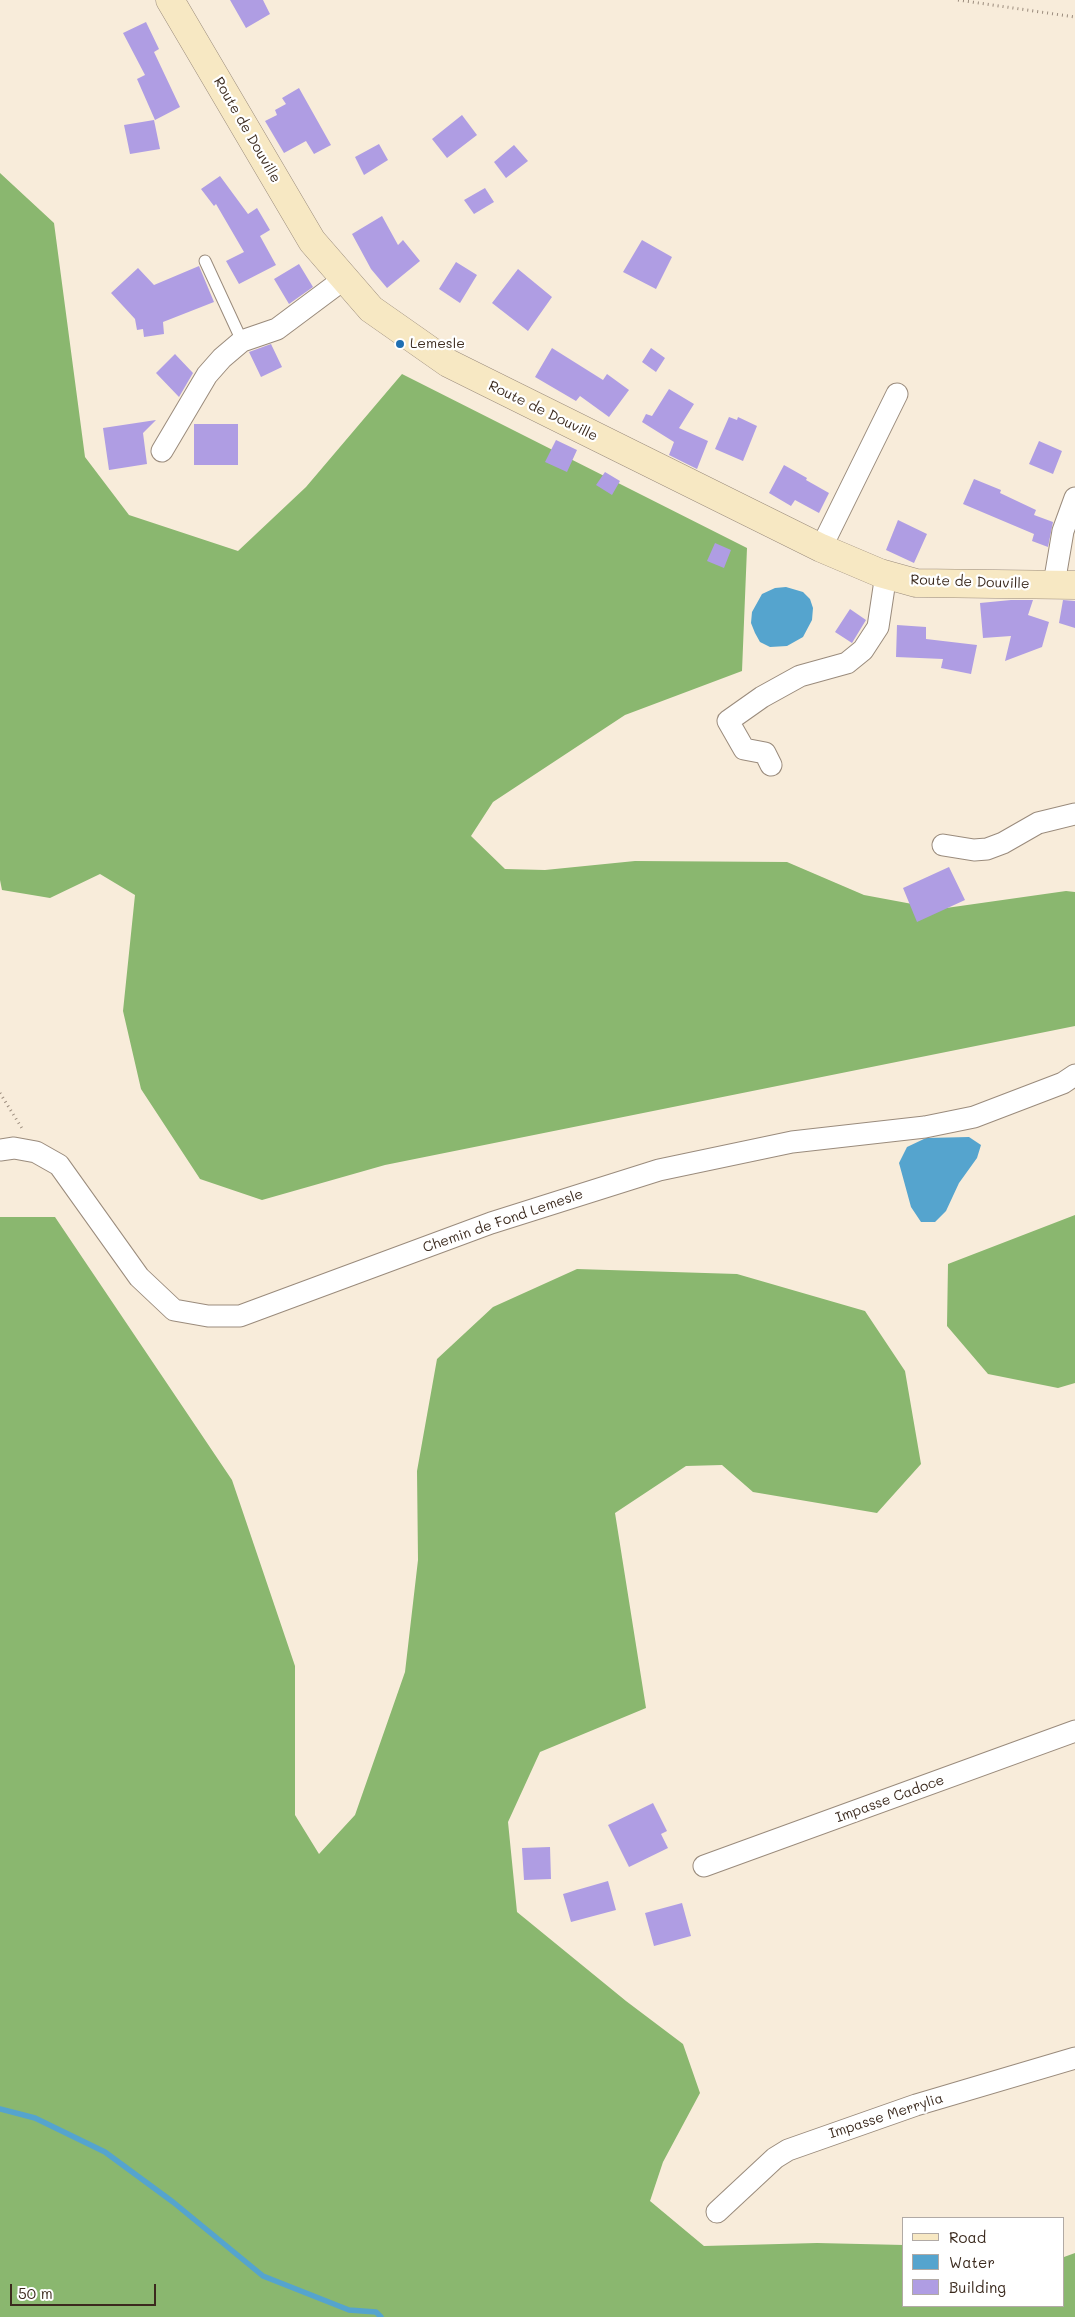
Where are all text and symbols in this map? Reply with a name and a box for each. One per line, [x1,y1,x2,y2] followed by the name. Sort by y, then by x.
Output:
[210,74,284,186] street label: Route de Douville
[410,336,465,352] place label: Lemesle
[394,338,406,350] marker: Lemesle
[486,377,600,445] street label: Route de Douville
[910,572,1030,592] street label: Route de Douville
[421,1186,585,1256] street label: Chemin de Fond Lemesle
[833,1772,947,1826] street label: Impasse Cadoce
[827,2090,945,2142] street label: Impasse Merrylia
[902,2217,1065,2307] legend
[949,2227,986,2247] text: Road
[949,2252,995,2272] text: Water
[12,2274,159,2306] scale bar
[949,2277,1006,2297] text: Building
[18,2283,53,2303] text: 50 m

